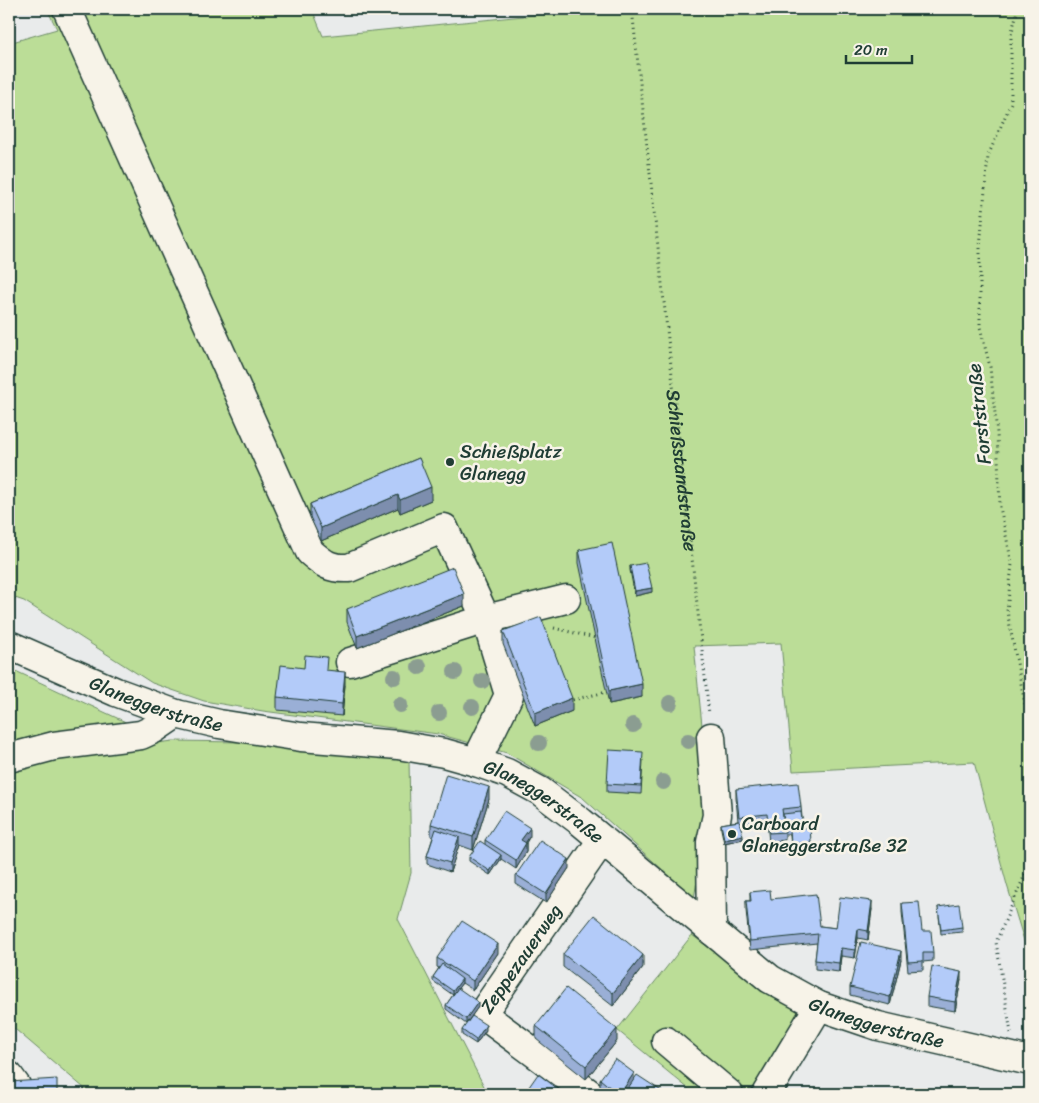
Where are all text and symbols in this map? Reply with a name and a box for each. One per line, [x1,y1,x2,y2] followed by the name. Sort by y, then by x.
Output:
[846,32,913,64] scale bar
[854,37,888,63] text: 20 m
[957,362,1001,466] street label: Forststraße
[657,388,708,553] street label: Schießstandstraße
[460,435,563,490] place label: Schießplatz Glanegg
[444,456,456,468] marker: Schießplatz Glanegg
[84,666,227,741] street label: Glaneggerstraße
[479,749,612,852] street label: Glaneggerstraße
[742,807,908,862] place label: Carboard Glaneggerstraße 32
[726,828,738,840] marker: Carboard Glaneggerstraße 32
[470,896,570,1021] street label: Zeppezauerweg
[803,987,948,1057] street label: Glaneggerstraße

